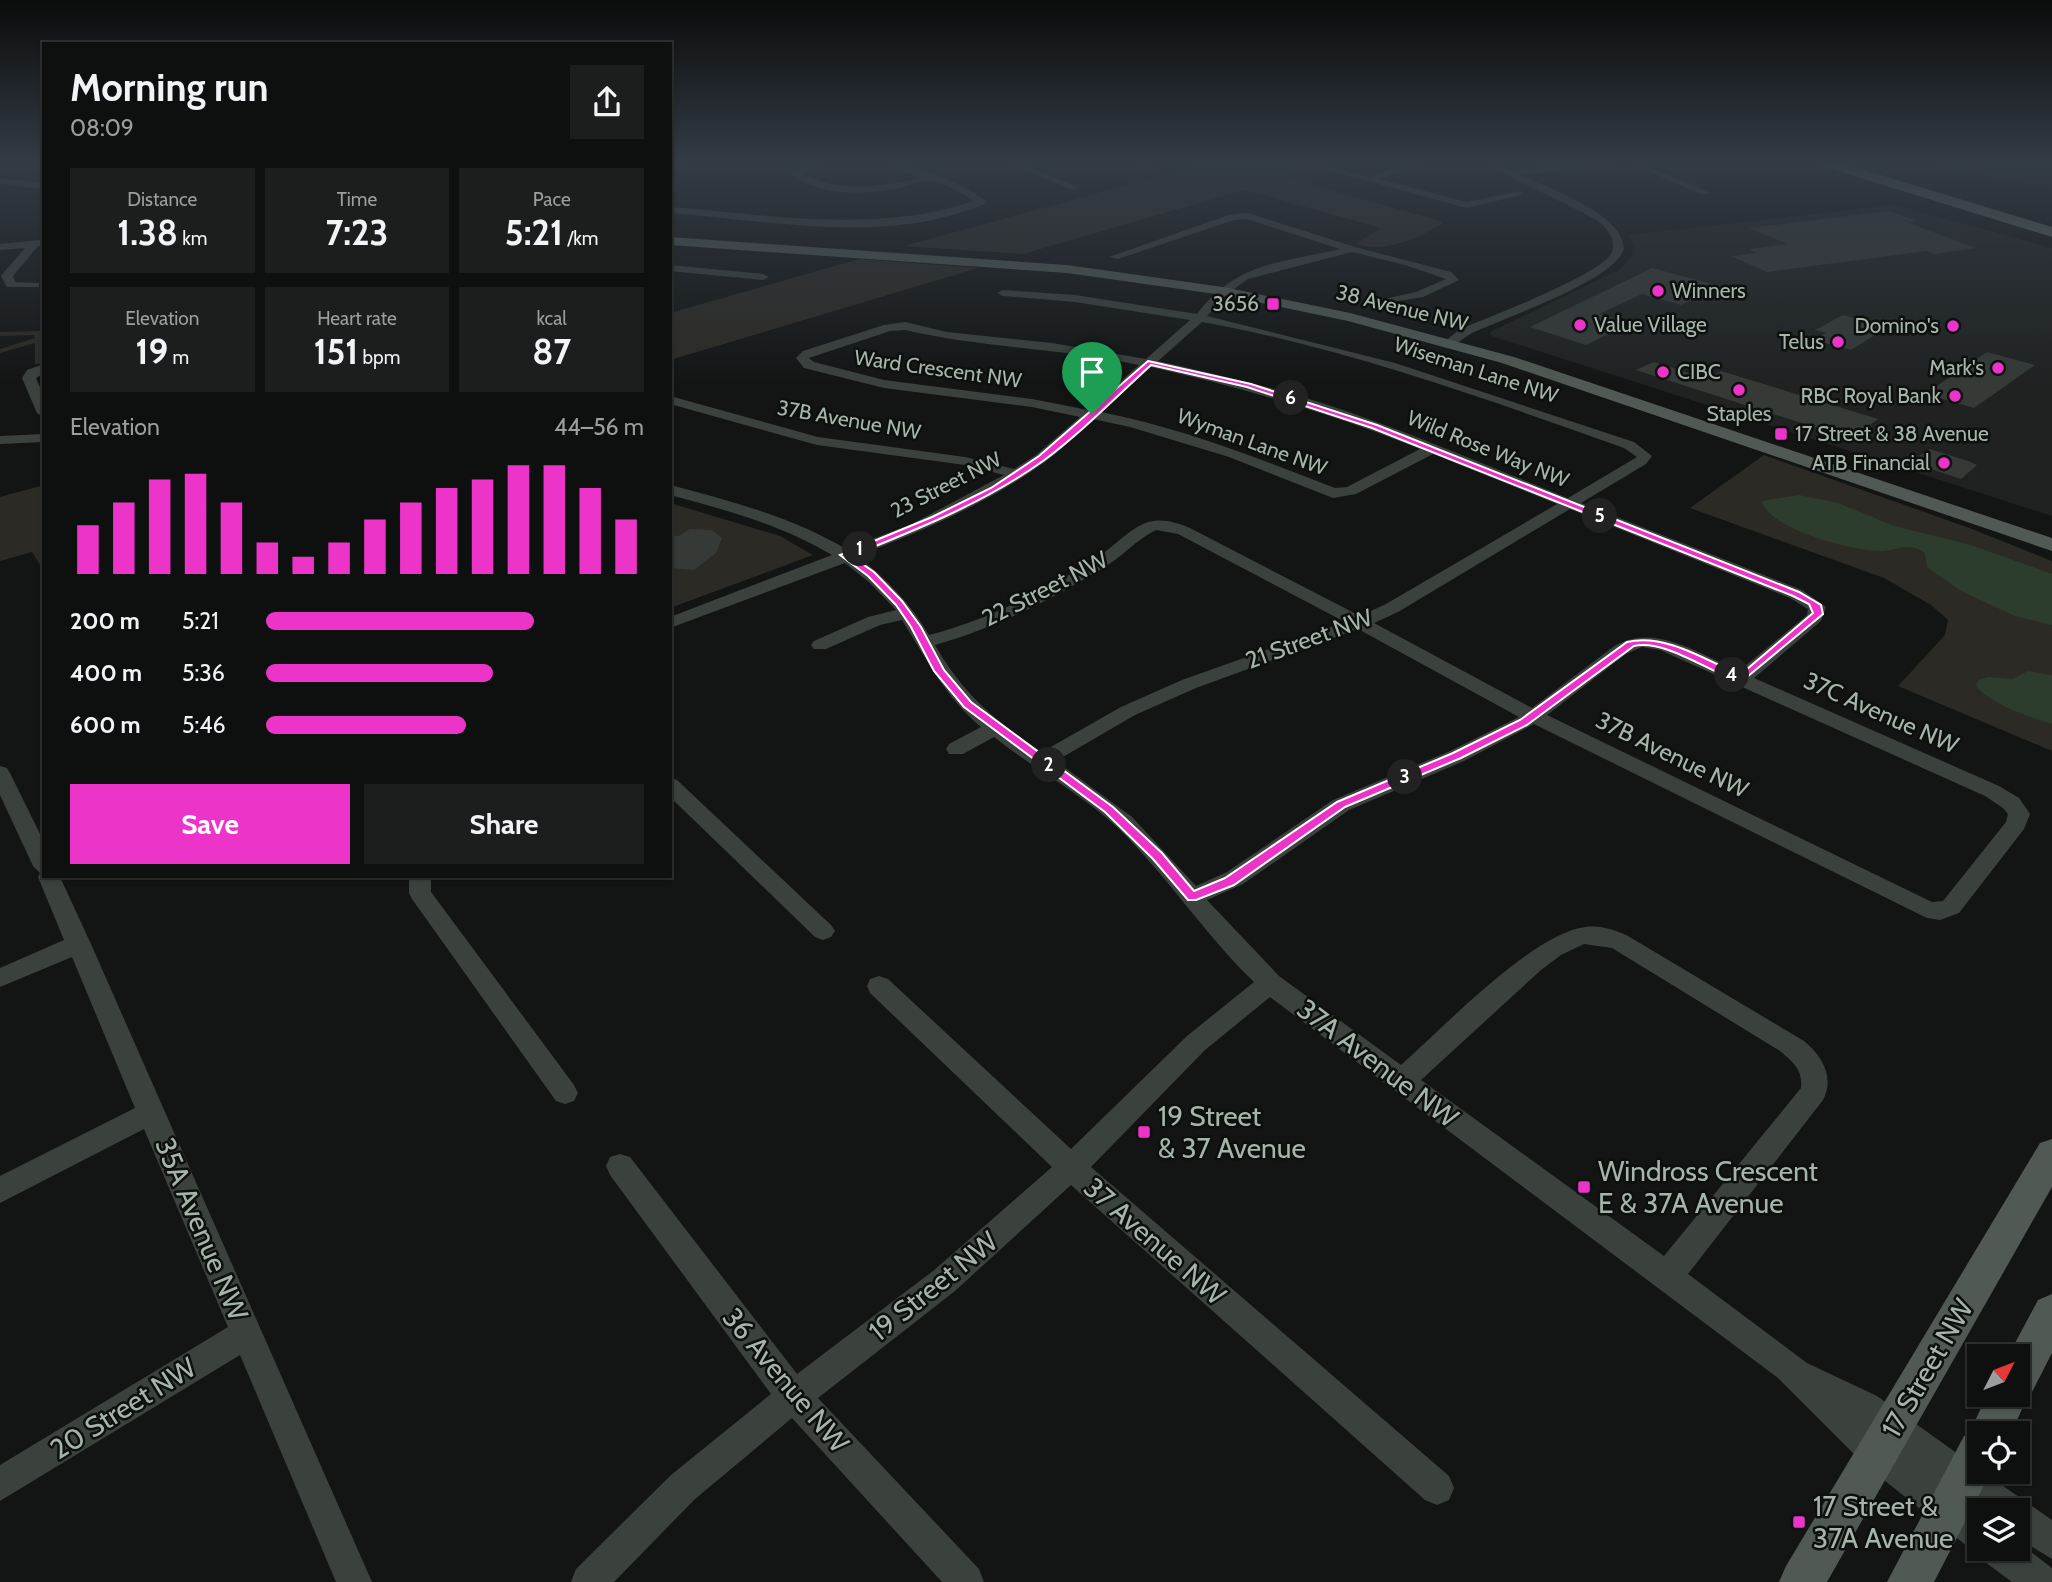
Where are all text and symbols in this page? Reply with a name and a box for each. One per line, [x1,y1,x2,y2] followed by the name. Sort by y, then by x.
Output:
[70,64,269,111] text: Morning run
[570,65,644,139] button: share
[70,114,134,142] text: 08:09
[127,188,197,211] text: Distance
[337,188,377,211] text: Time
[533,188,571,211] text: Pace
[117,211,178,254] text: 1.38
[325,211,388,254] text: 7:23
[505,211,563,254] text: 5:21
[178,227,207,250] text: km
[563,227,598,250] text: /km
[1672,278,1746,303] place label: Winners
[1334,279,1471,336] street label: 38 Avenue NW
[1650,283,1666,299] marker: Winners
[1212,291,1259,316] place label: 3656
[1265,296,1281,312] marker: 3656
[125,307,199,330] text: Elevation
[317,307,397,330] text: Heart rate
[537,307,567,330] text: kcal
[1594,312,1707,337] place label: Value Village
[1855,313,1939,338] place label: Domino's
[1572,317,1588,333] marker: Value Village
[1945,318,1961,334] marker: Domino's
[1779,329,1824,354] place label: Telus
[136,330,168,373] text: 19
[314,330,358,373] text: 151
[532,330,571,373] text: 87
[1391,331,1561,408] street label: Wiseman Lane NW
[1830,334,1846,350] marker: Telus
[1062,342,1122,414] pin
[853,344,1023,393] street label: Ward Crescent NW
[168,346,189,369] text: m
[358,346,400,369] text: bpm
[1073,353,1111,391] icon: arrive
[1929,355,1984,380] place label: Mark's
[1677,359,1721,384] place label: CIBC
[1990,360,2006,376] marker: Mark's
[1655,364,1671,380] marker: CIBC
[1274,380,1308,416] pin: 6
[1731,382,1747,398] marker: Staples
[1801,383,1942,408] place label: RBC Royal Bank
[1285,386,1296,409] text: 6
[1947,388,1963,404] marker: RBC Royal Bank
[775,395,923,444] street label: 37B Avenue NW
[1706,401,1772,426] place label: Staples
[1174,403,1331,480] street label: Wyman Lane NW
[1404,405,1573,492] street label: Wild Rose Way NW
[70,413,160,441] text: Elevation
[554,413,644,441] text: 44–56 m
[1795,421,1989,446] place label: 17 Street & 38 Avenue
[1773,426,1789,442] marker: 17 Street & 38 Avenue
[886,446,1005,523] street label: 23 Street NW
[1812,450,1930,475] place label: ATB Financial
[1936,455,1952,471] marker: ATB Financial
[1582,498,1618,534] pin: 5
[1594,504,1605,527] text: 5
[842,532,878,566] pin: 1
[856,537,863,560] text: 1
[977,544,1113,633] street label: 22 Street NW
[1242,602,1376,675] street label: 21 Street NW
[70,607,140,635] text: 200 m
[182,607,219,635] text: 5:21
[1714,658,1750,692] pin: 4
[70,659,142,687] text: 400 m
[182,659,225,687] text: 5:36
[1726,663,1737,686] text: 4
[1799,666,1963,760] street label: 37C Avenue NW
[1591,705,1753,804] street label: 37B Avenue NW
[70,711,141,739] text: 600 m
[182,711,226,739] text: 5:46
[1032,748,1066,782] pin: 2
[1043,753,1054,776] text: 2
[1388,760,1422,794] pin: 3
[1399,765,1410,788] text: 3
[70,784,350,864] button: Save
[364,784,644,864] button: Share
[1291,991,1466,1135] street label: 37A Avenue NW
[1158,1099,1306,1165] place label: 19 Street & 37 Avenue
[1136,1124,1152,1140] marker: 19 Street & 37 Avenue
[148,1133,256,1326] street label: 35A Avenue NW
[1598,1154,1818,1220] place label: Windross Crescent E & 37A Avenue
[1077,1170,1233,1312] street label: 37 Avenue NW
[1576,1179,1592,1195] marker: Windross Crescent E & 37A Avenue
[862,1223,1005,1348] street label: 19 Street NW
[1874,1292,1980,1443] street label: 17 Street NW
[716,1301,857,1460] street label: 36 Avenue NW
[1967,1344,2030,1407] north arrow
[1967,1344,2030,1561] map controls
[44,1350,202,1466] street label: 20 Street NW
[1967,1421,2030,1484] button: locate
[1813,1489,1953,1555] place label: 17 Street & 37A Avenue
[1967,1498,2030,1561] button: layers
[1791,1514,1807,1530] marker: 17 Street & 37A Avenue

